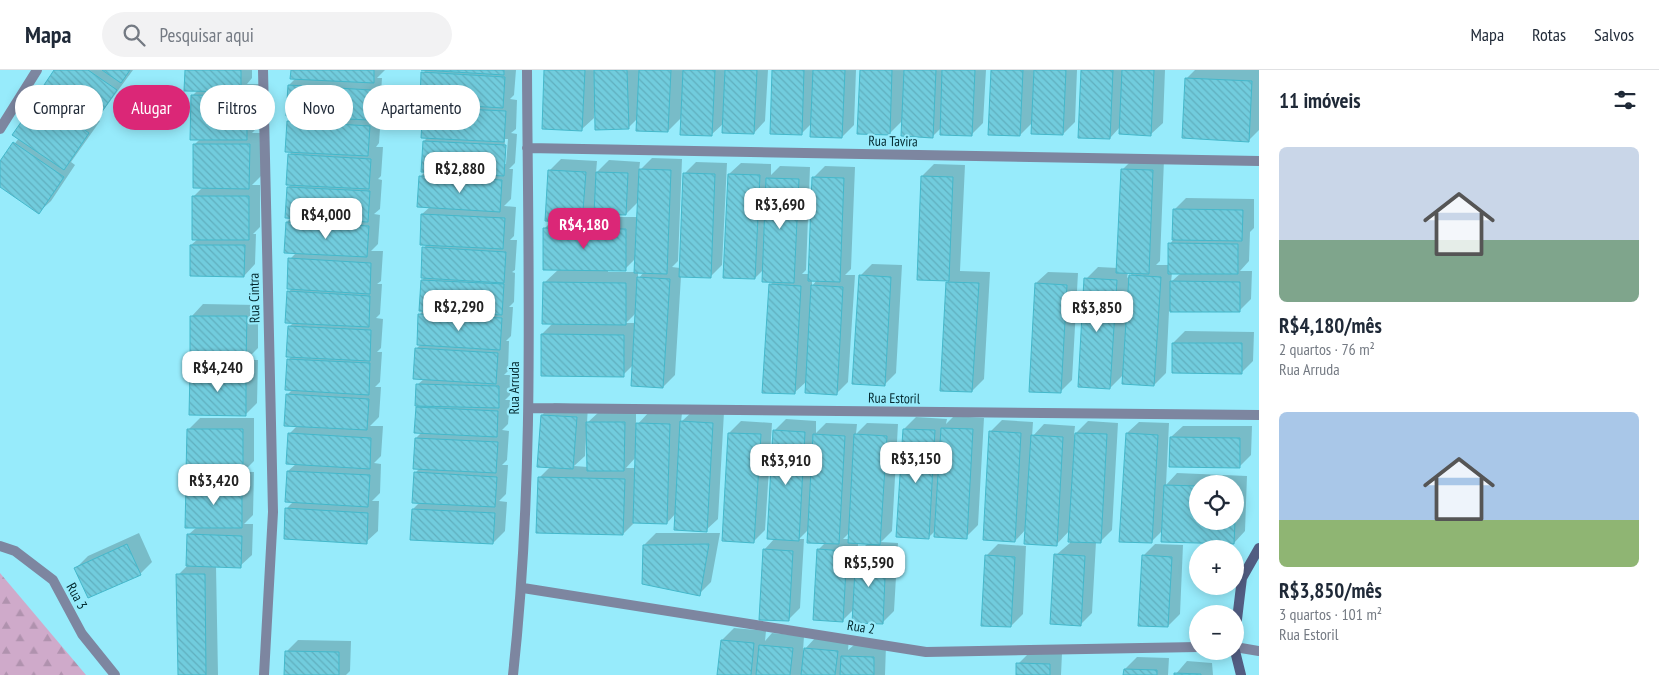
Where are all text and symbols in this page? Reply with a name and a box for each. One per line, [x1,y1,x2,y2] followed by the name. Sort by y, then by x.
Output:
[102,12,452,57] search box
[25,19,72,50] text: Mapa
[120,21,148,49] icon: search
[160,23,254,47] text: Pesquisar aqui
[1470,23,1504,46] text: Mapa
[1532,23,1566,46] text: Rotas
[1594,23,1634,46] text: Salvos
[15,85,103,130] chip: Comprar
[113,85,190,130] chip: Alugar
[200,85,275,130] chip: Filtros
[285,85,353,130] chip: Novo
[363,85,480,130] chip: Apartamento
[1611,86,1639,114] icon: filters
[1279,87,1360,114] text: 11 imóveis
[868,132,918,150] street label: Rua Tavira
[414,152,506,194] pin: R$2,880
[435,158,485,178] text: R$2,880
[1414,179,1504,269] icon: home
[734,188,826,230] pin: R$3,690
[755,194,805,214] text: R$3,690
[280,198,372,240] pin: R$4,000
[301,204,351,224] text: R$4,000
[538,208,630,250] pin: R$4,180
[559,214,609,234] text: R$4,180
[245,273,263,323] street label: Rua Cintra
[413,290,505,332] pin: R$2,290
[1051,290,1143,333] pin: R$3,850
[434,296,484,316] text: R$2,290
[1072,297,1122,317] text: R$3,850
[1279,312,1382,339] text: R$4,180/mês
[1279,339,1375,359] text: 2 quartos · 76 m²
[172,350,264,393] pin: R$4,240
[193,357,243,377] text: R$4,240
[1279,359,1340,379] text: Rua Arruda
[505,361,523,415] street label: Rua Arruda
[868,389,921,407] street label: Rua Estoril
[870,442,962,484] pin: R$3,150
[740,444,832,486] pin: R$3,910
[1414,444,1504,534] icon: home
[891,448,941,468] text: R$3,150
[761,450,811,470] text: R$3,910
[168,464,260,506] pin: R$3,420
[189,470,239,490] text: R$3,420
[1189,475,1244,660] map controls
[1189,475,1244,530] button: locate
[1189,540,1244,595] button: +
[823,546,915,588] pin: R$5,590
[844,552,894,572] text: R$5,590
[1279,577,1382,604] text: R$3,850/mês
[62,580,92,612] street label: Rua 3
[1279,604,1382,624] text: 3 quartos · 101 m²
[1189,605,1244,660] button: −
[846,616,876,638] street label: Rua 2
[1279,624,1338,644] text: Rua Estoril

